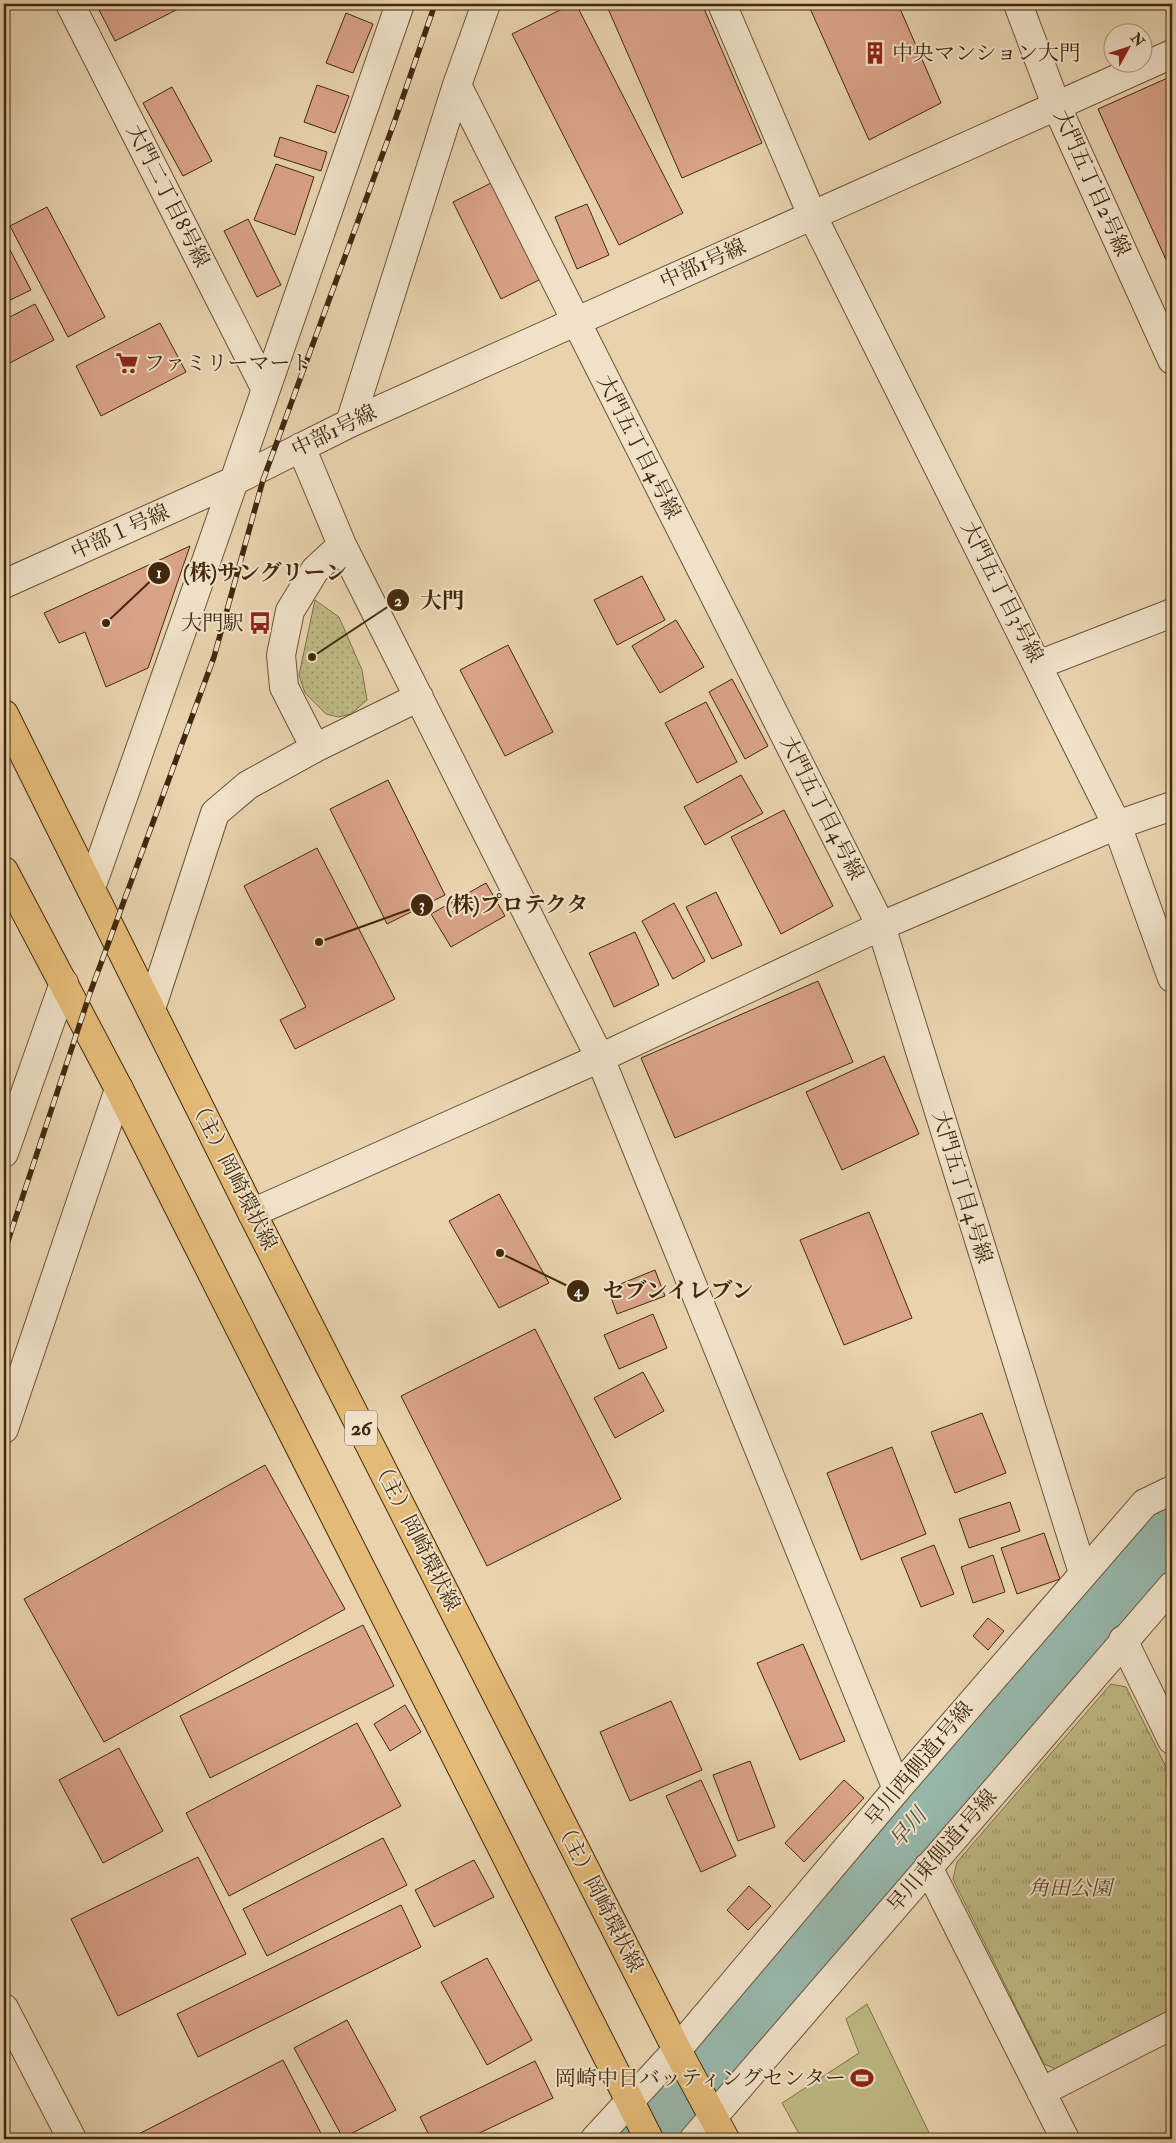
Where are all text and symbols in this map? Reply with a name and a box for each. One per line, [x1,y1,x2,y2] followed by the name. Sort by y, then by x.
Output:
[1104,22,1154,72] north arrow
[1126,29,1148,51] text: N
[862,40,888,66] building icon: 中央マンション大門
[892,40,1080,67] place label: 中央マンション大門
[1048,105,1136,261] street label: 大門五丁目2号線
[120,120,216,272] street label: 大門二丁目8号線
[656,233,750,295] street label: 中部1号線
[114,350,140,376] supermarket icon: ファミリーマート
[144,350,312,377] place label: ファミリーマート
[591,370,687,524] street label: 大門五丁目4号線
[287,399,381,463] street label: 中部1号線
[67,498,173,566] street label: 中部１号線
[955,517,1049,667] street label: 大門五丁目3号線
[147,554,358,591] callout: (株)サングリーン
[183,559,347,587] text: (株)サングリーン
[156,564,162,583] text: 1
[385,582,474,619] callout: 大門
[420,587,464,615] text: 大門
[394,592,402,611] text: 2
[181,610,244,637] place label: 大門駅
[247,610,273,636] bus stop icon: 大門駅
[774,731,870,885] street label: 大門五丁目4号線
[410,886,599,923] callout: (株)プロテクタ
[446,891,588,919] text: (株)プロテクタ
[419,896,425,915] text: 3
[183,1093,283,1255] street label: （主）岡崎環状線
[926,1107,998,1267] street label: 大門五丁目4号線
[566,1272,765,1309] callout: セブンイレブン
[602,1277,754,1305] text: セブンイレブン
[573,1282,583,1301] text: 4
[345,1410,377,1446] road number: 26
[366,1454,466,1616] street label: （主）岡崎環状線
[860,1697,978,1831] street label: 早川西側道1号線
[881,1784,1003,1918] street label: 早川東側道1号線
[884,1803,932,1853] water label: 早川
[549,1815,649,1977] street label: （主）岡崎環状線
[1028,1875,1115,1902] park label: 角田公園
[555,2065,846,2092] place label: 岡崎中日バッティングセンター
[849,2065,875,2091] sports icon: 岡崎中日バッティングセンター

